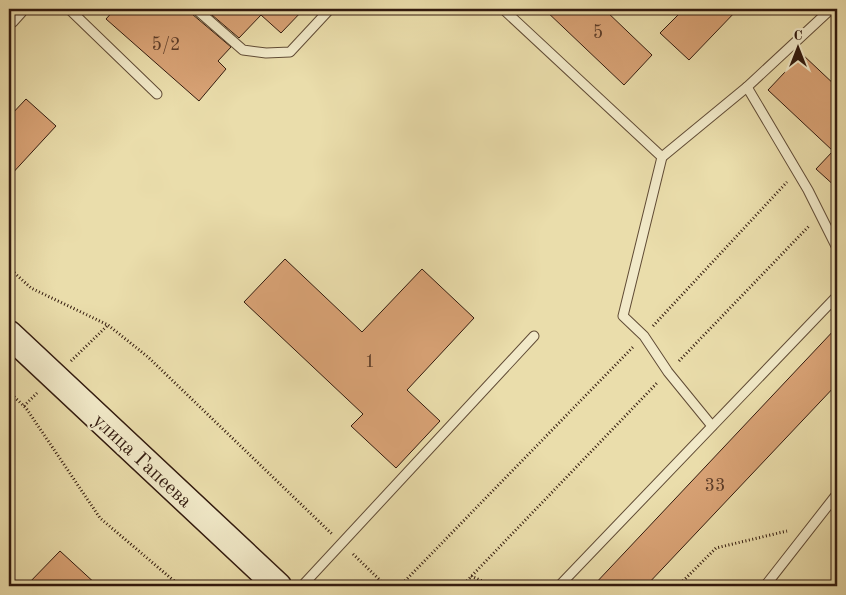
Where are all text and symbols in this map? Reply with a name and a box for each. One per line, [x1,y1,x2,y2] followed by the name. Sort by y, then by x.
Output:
[774,22,824,72] north arrow
[593,24,603,42] house number: 5
[793,29,803,43] text: С
[152,36,180,54] house number: 5/2
[365,353,375,371] house number: 1
[88,411,195,512] street label: улица Гапеева
[705,477,725,495] house number: 33

